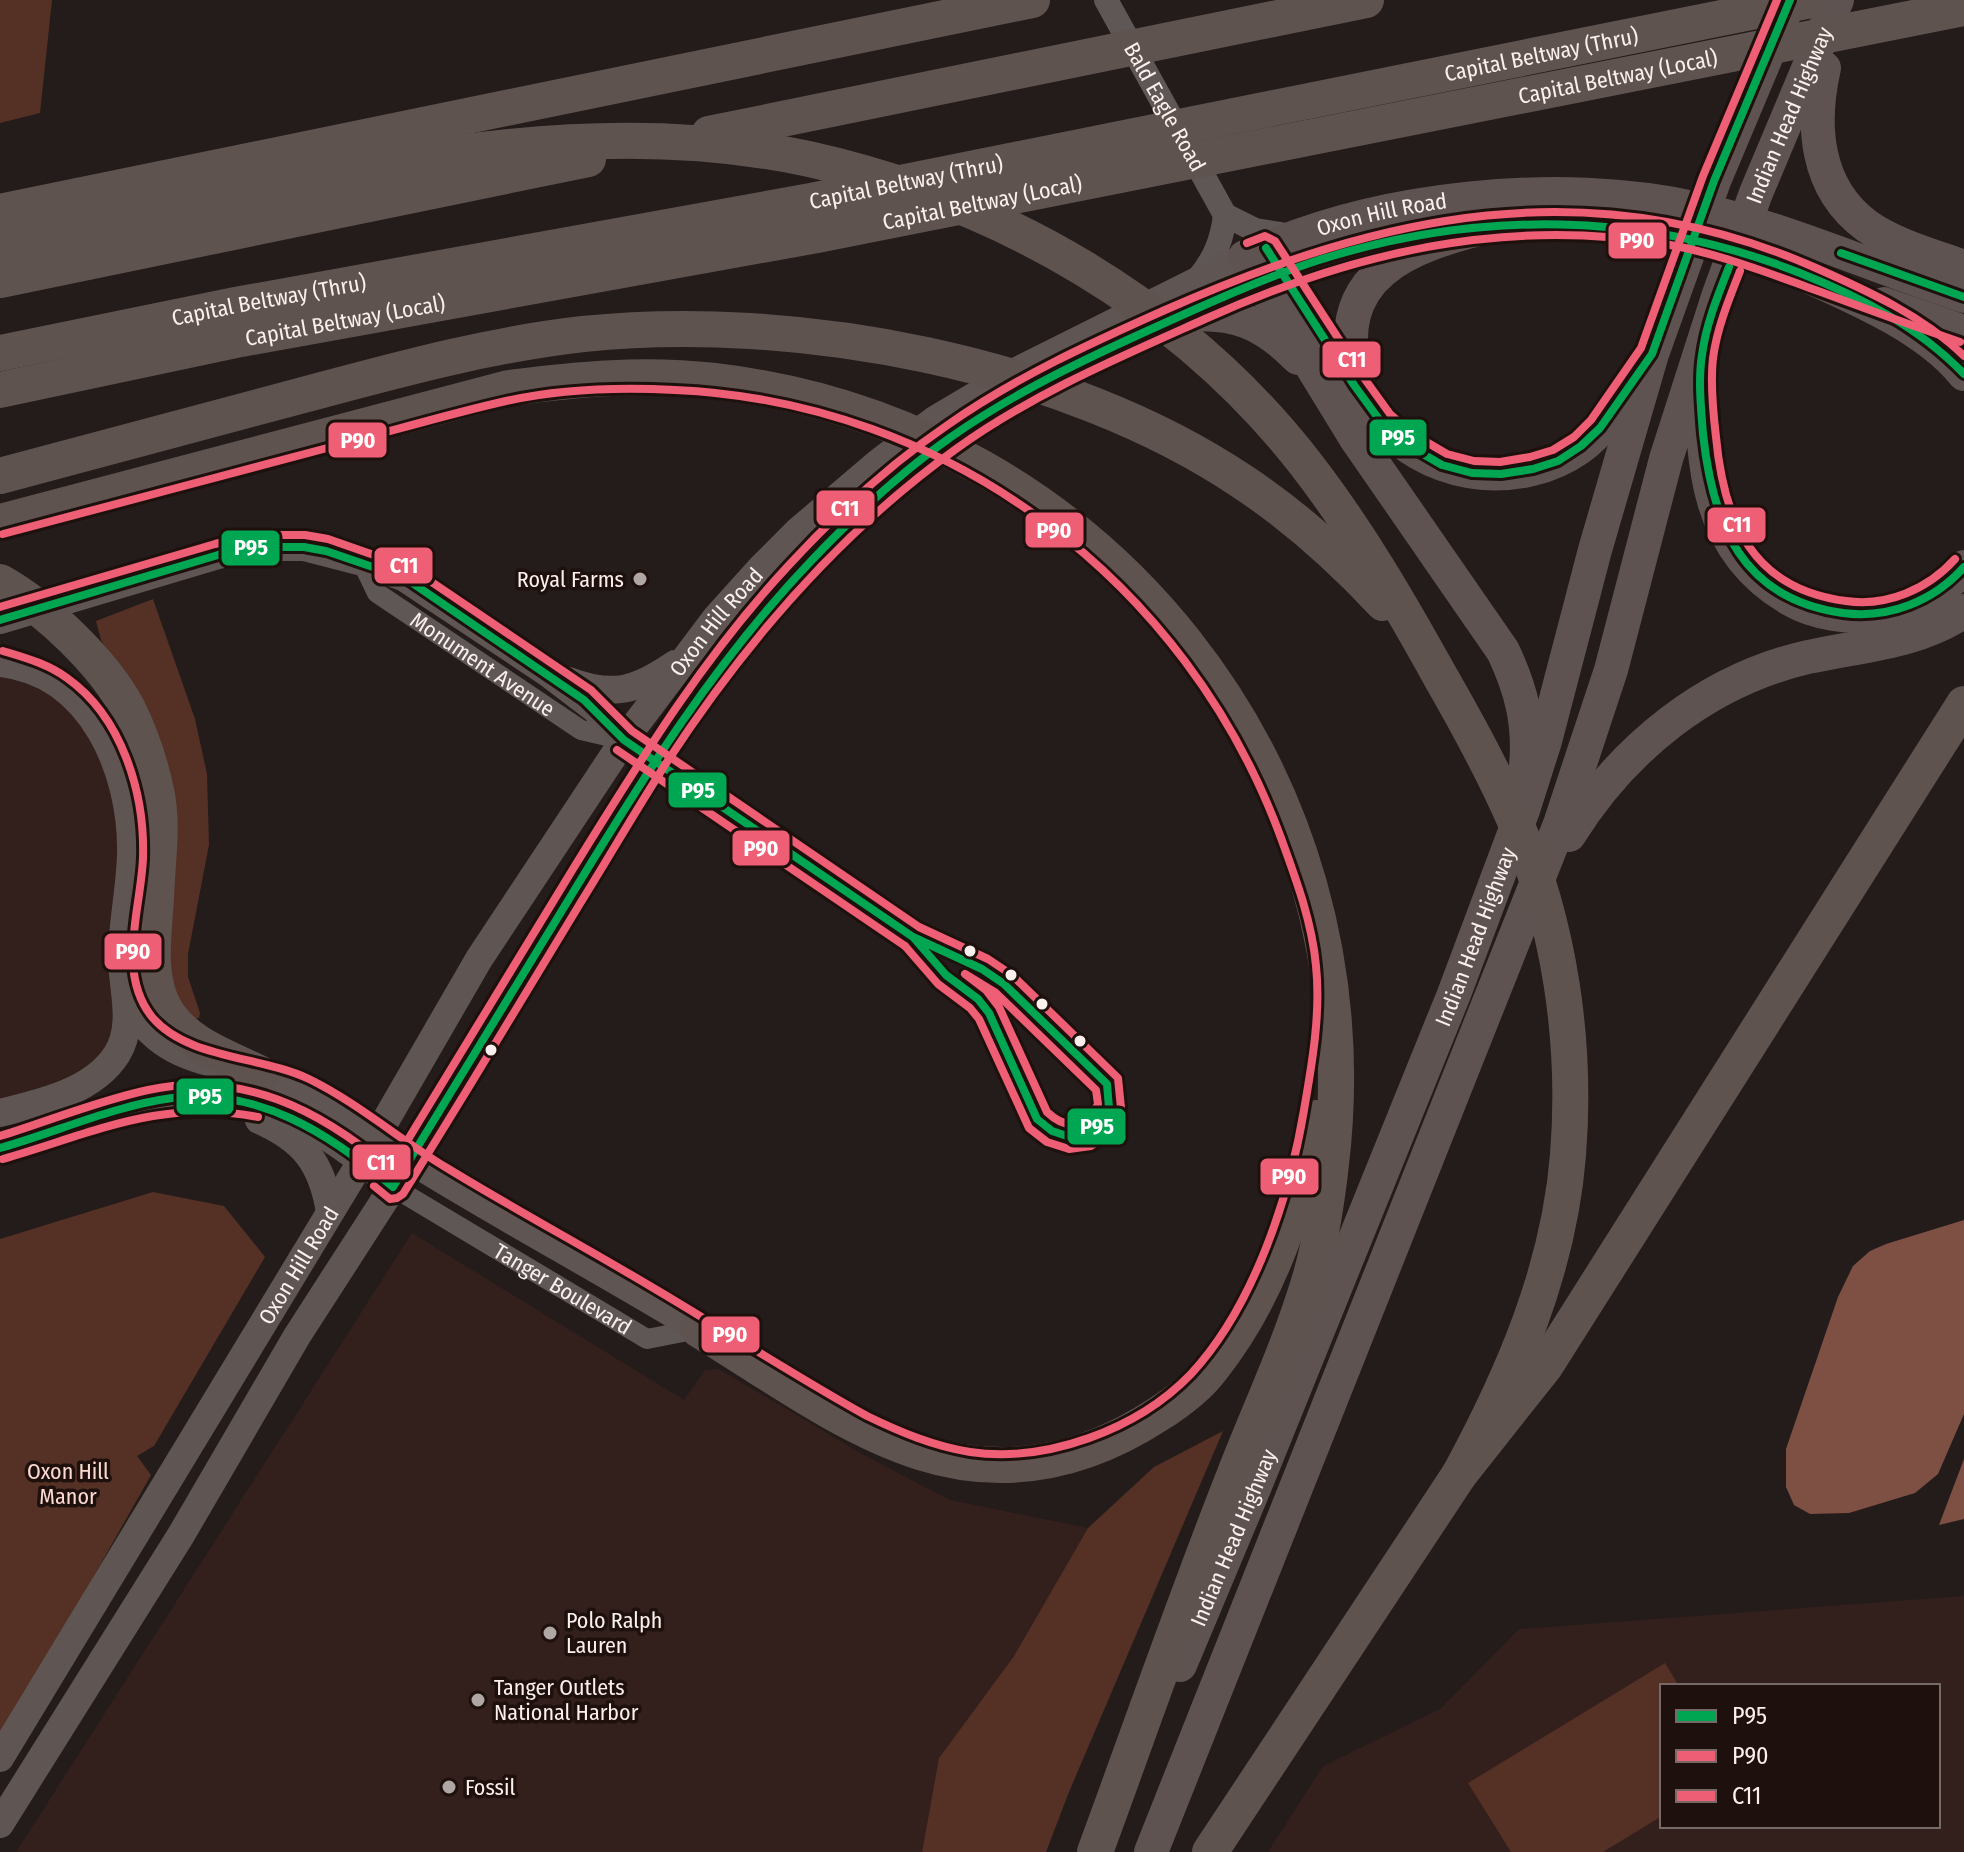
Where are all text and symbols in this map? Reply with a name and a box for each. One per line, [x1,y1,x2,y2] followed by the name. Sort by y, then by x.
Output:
[1442,22,1641,87] street label: Capital Beltway (Thru)
[1740,22,1838,207] street label: Indian Head Highway
[1118,37,1212,176] street label: Bald Eagle Road
[1516,44,1720,109] street label: Capital Beltway (Local)
[807,149,1005,215] street label: Capital Beltway (Thru)
[880,169,1084,235] street label: Capital Beltway (Local)
[1313,187,1449,241] street label: Oxon Hill Road
[1607,221,1668,260] line badge: P90
[1619,227,1655,254] text: P90
[169,268,368,331] street label: Capital Beltway (Thru)
[243,289,447,352] street label: Capital Beltway (Local)
[1321,340,1382,379] line badge: C11
[1338,346,1366,373] text: C11
[1368,418,1428,457] line badge: P95
[327,421,388,459] line badge: P90
[1381,424,1415,451] text: P95
[340,427,376,454] text: P90
[815,489,876,527] line badge: C11
[831,495,859,522] text: C11
[1706,506,1767,544] line badge: C11
[1024,511,1085,549] line badge: P90
[1723,511,1751,538] text: C11
[1036,517,1072,544] text: P90
[220,529,281,567] line badge: P95
[234,534,268,561] text: P95
[373,546,434,585] line badge: C11
[390,552,418,579] text: C11
[663,562,768,682] street label: Oxon Hill Road
[517,566,624,593] place label: Royal Farms
[631,570,649,588] marker: Royal Farms
[406,606,560,722] street label: Monument Avenue
[667,771,728,809] line badge: P95
[681,777,715,804] text: P95
[731,829,791,867] line badge: P90
[743,835,779,862] text: P90
[1429,843,1521,1030] street label: Indian Head Highway
[103,932,163,971] line badge: P90
[115,938,151,965] text: P90
[962,943,978,959] unlabelled marker
[1003,967,1019,983] unlabelled marker
[1034,996,1050,1012] unlabelled marker
[1072,1033,1088,1049] unlabelled marker
[483,1042,499,1058] unlabelled marker
[175,1077,235,1116] line badge: P95
[188,1083,222,1110] text: P95
[1066,1107,1127,1146] line badge: P95
[1080,1113,1114,1140] text: P95
[351,1143,412,1181] line badge: C11
[367,1149,395,1176] text: C11
[1259,1157,1320,1196] line badge: P90
[1271,1163,1307,1190] text: P90
[252,1202,344,1329] street label: Oxon Hill Road
[489,1237,637,1340] street label: Tanger Boulevard
[700,1315,761,1354] line badge: P90
[712,1321,748,1348] text: P90
[1184,1445,1282,1630] street label: Indian Head Highway
[27,1458,109,1510] park label: Oxon Hill Manor
[566,1607,662,1659] place label: Polo Ralph Lauren
[541,1624,559,1642] marker: Polo Ralph Lauren
[494,1674,639,1726] place label: Tanger Outlets National Harbor
[1660,1684,1940,1828] legend
[469,1691,487,1709] marker: Tanger Outlets National Harbor
[1732,1702,1767,1730] text: P95
[1732,1742,1769,1770] text: P90
[465,1774,516,1801] place label: Fossil
[440,1778,458,1796] marker: Fossil
[1732,1782,1761,1810] text: C11

